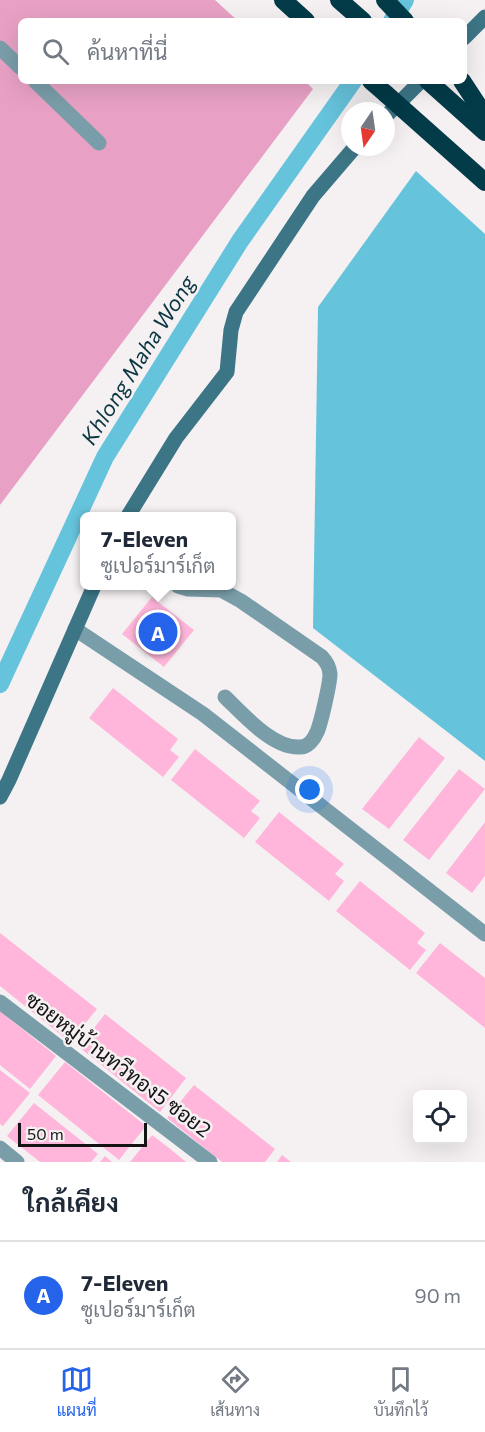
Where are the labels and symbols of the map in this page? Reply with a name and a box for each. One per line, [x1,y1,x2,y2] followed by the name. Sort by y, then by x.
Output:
[341,102,395,156] north arrow
[75,269,201,449] water label: Khlong Maha Wong
[138,610,178,654] pin: A
[295,775,324,804] your location
[19,986,217,1145] street label: ซอยหมู่บ้านทวีทอง5 ซอย2
[18,1120,147,1148] scale bar

